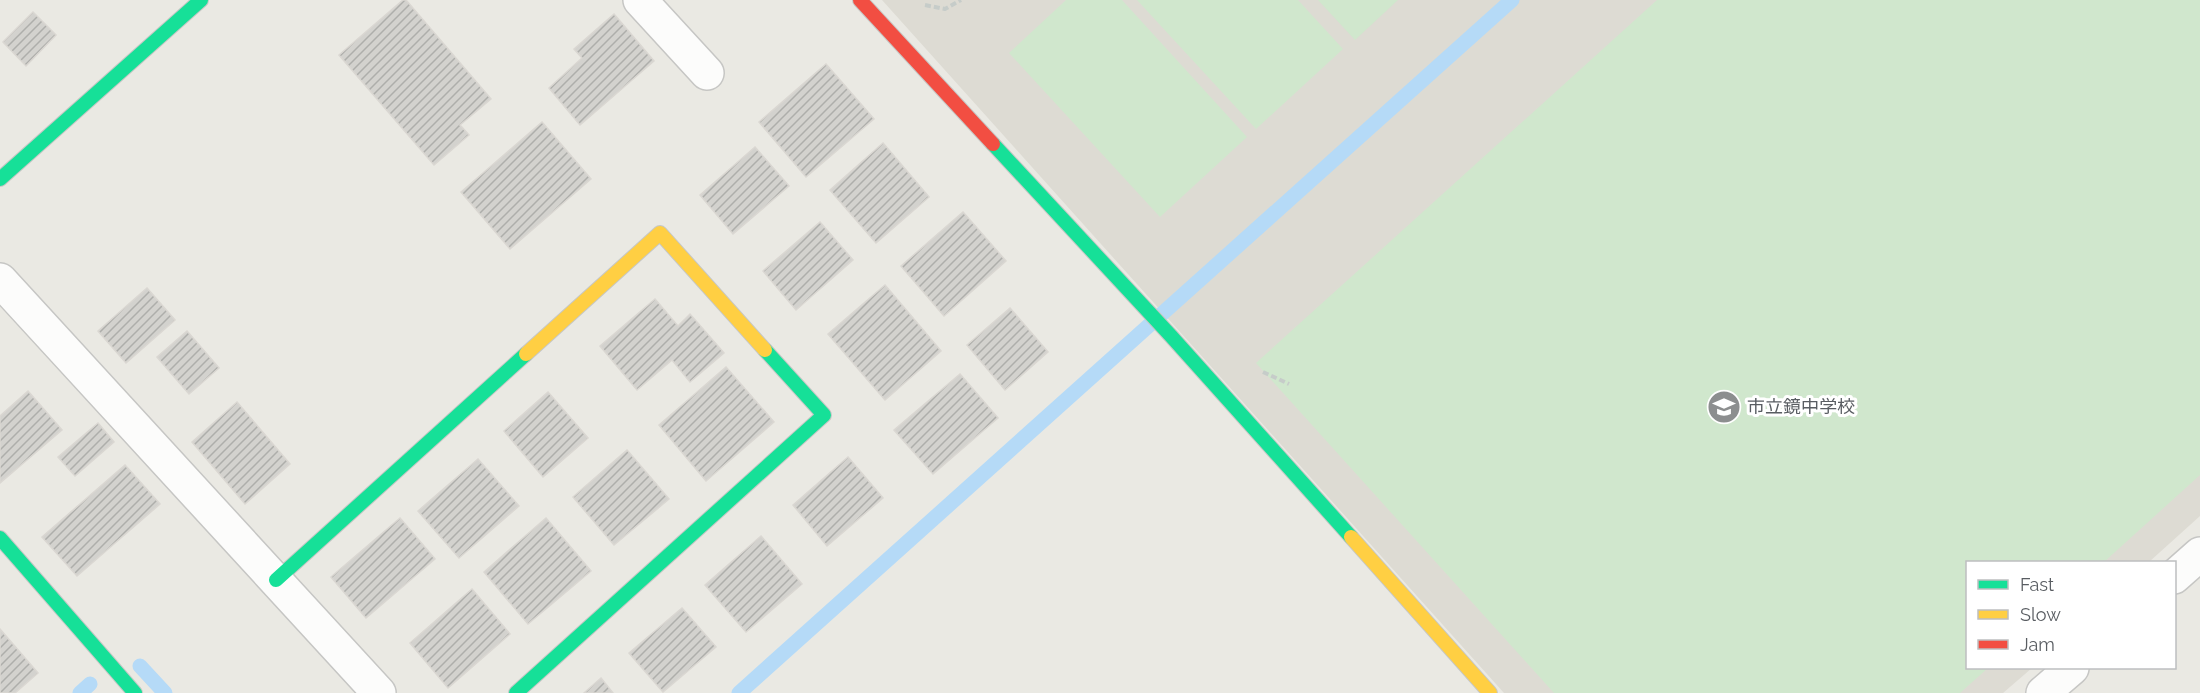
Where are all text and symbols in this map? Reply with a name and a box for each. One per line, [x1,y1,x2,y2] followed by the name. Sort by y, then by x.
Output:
[1706,389,1742,425] school or university icon: 市立鏡中学校
[1747,396,1855,417] place label: 市立鏡中学校
[1966,561,2176,669] legend
[2020,574,2054,595] text: Fast
[2020,604,2061,625] text: Slow
[2020,634,2055,655] text: Jam

